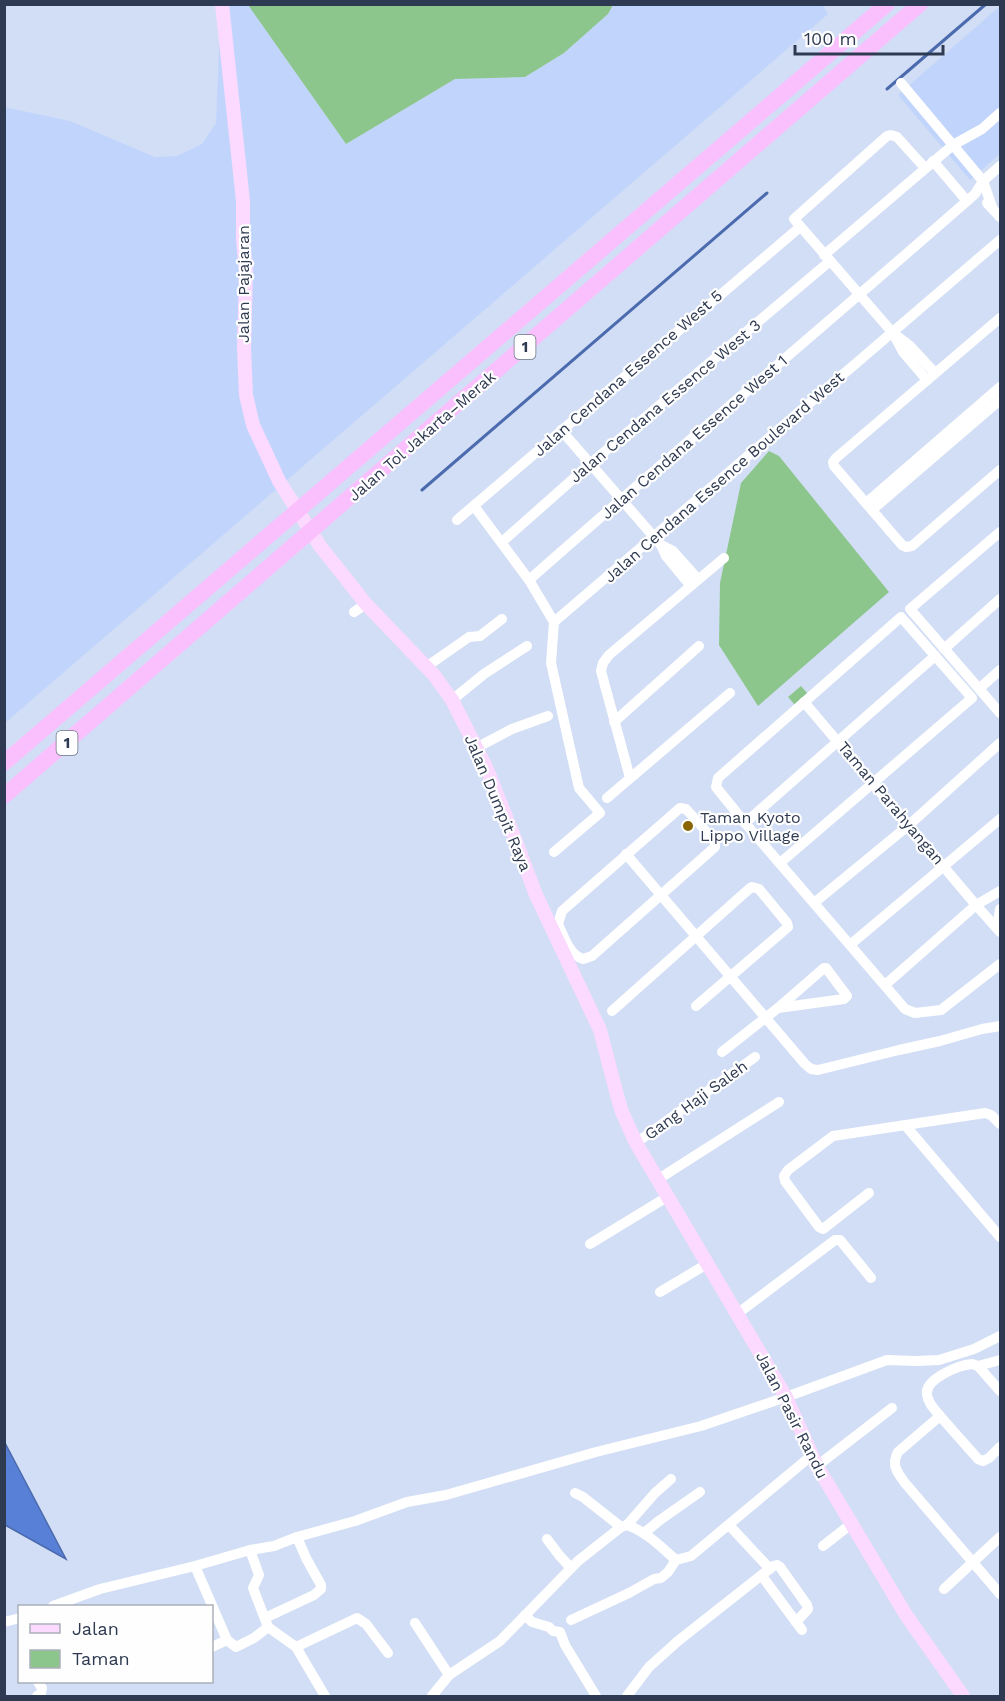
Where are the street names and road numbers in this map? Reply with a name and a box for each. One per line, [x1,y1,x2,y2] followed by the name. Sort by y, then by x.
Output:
[234,225,253,343] street label: Jalan Pajajaran
[530,286,726,460] street label: Jalan Cendana Essence West 5
[565,315,765,487] street label: Jalan Cendana Essence West 3
[514,335,536,359] road number: 1
[597,351,791,523] street label: Jalan Cendana Essence West 1
[345,367,499,505] street label: Jalan Tol Jakarta–Merak
[600,367,848,586] street label: Jalan Cendana Essence Boulevard West
[56,731,78,755] road number: 1
[461,732,535,874] street label: Jalan Dumpit Raya
[834,737,948,869] street label: Taman Parahyangan
[641,1056,751,1144] street label: Gang Haji Saleh
[752,1348,832,1482] street label: Jalan Pasir Randu

